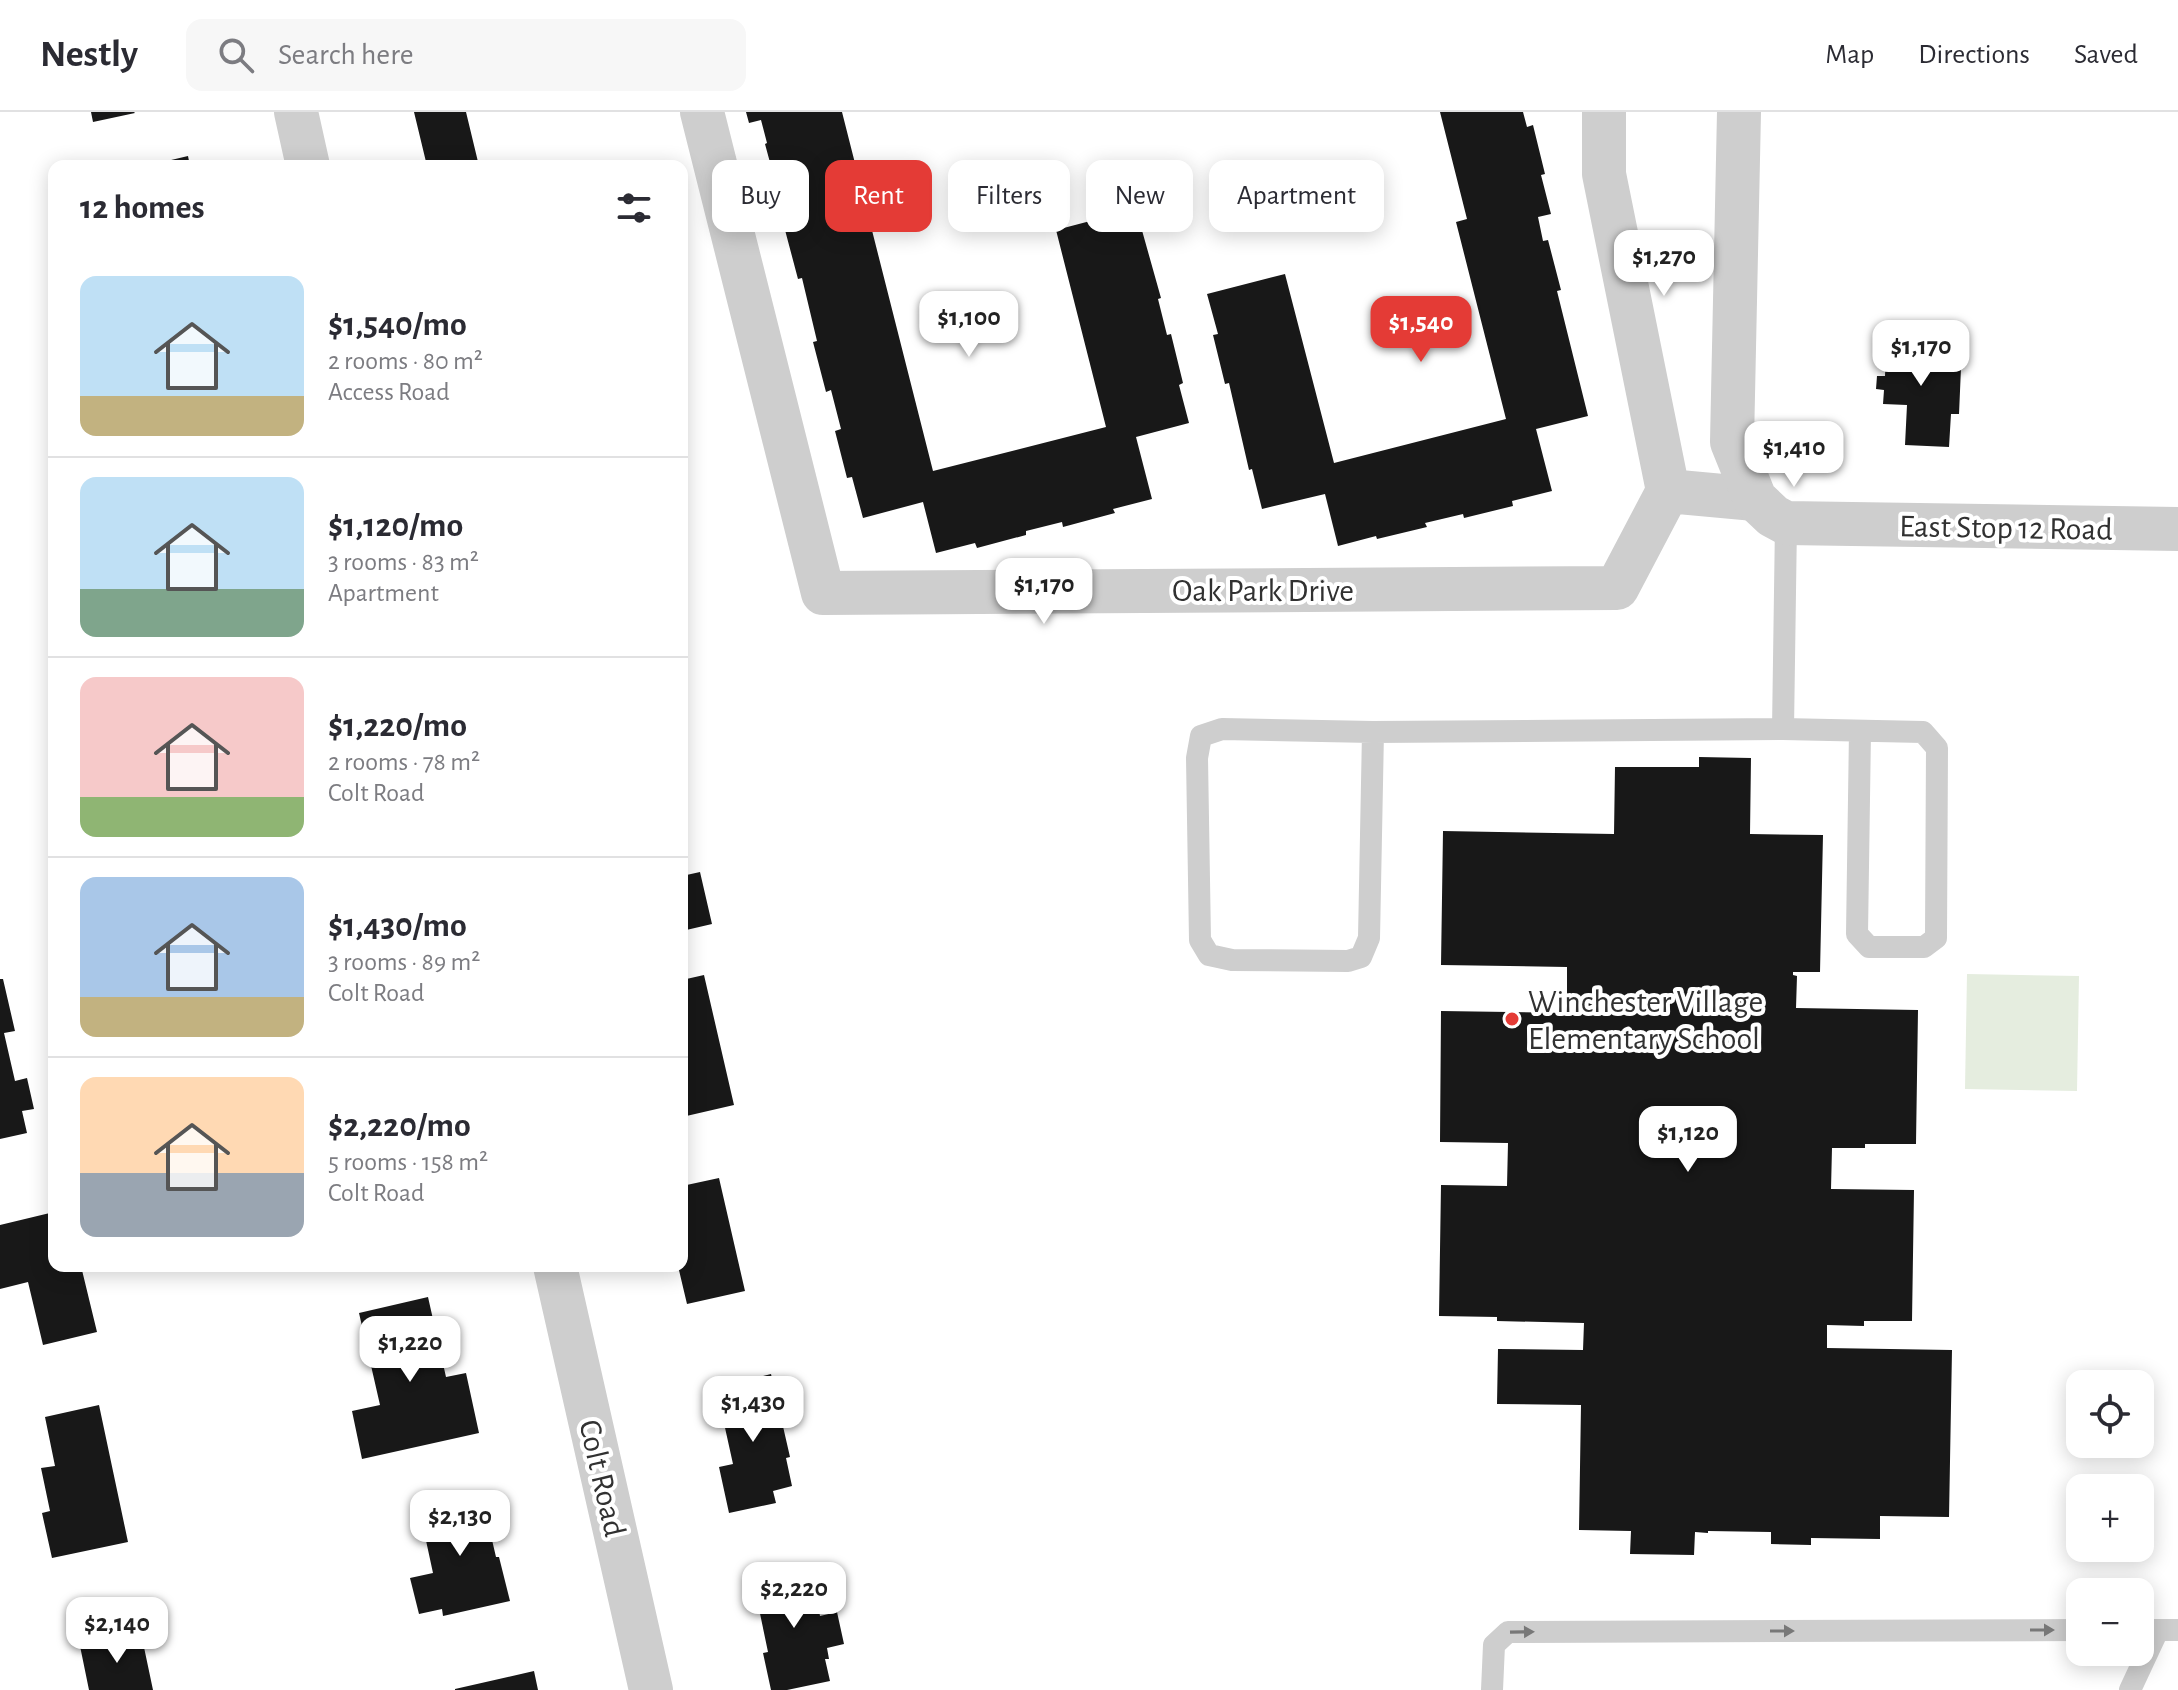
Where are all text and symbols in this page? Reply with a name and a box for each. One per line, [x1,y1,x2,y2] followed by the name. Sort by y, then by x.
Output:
[186,19,746,91] search box
[214,33,258,77] icon: search
[40,36,138,74] text: Nestly
[278,40,414,70] text: Search here
[1825,41,1874,69] text: Map
[1918,41,2030,69] text: Directions
[2074,41,2138,69] text: Saved
[712,160,809,232] chip: Buy
[825,160,932,232] chip: Rent
[948,160,1070,232] chip: Filters
[1086,160,1193,232] chip: New
[1209,160,1384,232] chip: Apartment
[612,186,656,230] icon: filters
[80,191,205,225] text: 12 homes
[1599,230,1729,298] pin: $1,270
[1632,243,1696,269] text: $1,270
[904,291,1034,359] pin: $1,100
[1356,296,1486,364] pin: $1,540
[937,304,1001,330] text: $1,100
[144,308,240,404] icon: home
[328,308,467,342] text: $1,540/mo
[1389,309,1453,335] text: $1,540
[1856,320,1986,388] pin: $1,170
[1890,333,1952,359] text: $1,170
[328,348,483,374] text: 2 rooms · 80 m²
[328,379,450,405] text: Access Road
[1729,421,1859,489] pin: $1,410
[1763,434,1826,460] text: $1,410
[144,509,240,605] icon: home
[328,509,463,543] text: $1,120/mo
[1899,510,2113,546] street label: East Stop 12 Road
[328,549,479,575] text: 3 rooms · 83 m²
[979,558,1109,626] pin: $1,170
[1013,571,1075,597] text: $1,170
[1172,575,1354,607] street label: Oak Park Drive
[328,580,439,606] text: Apartment
[144,709,240,805] icon: home
[328,709,467,743] text: $1,220/mo
[328,749,480,775] text: 2 rooms · 78 m²
[328,780,425,806] text: Colt Road
[144,909,240,1005] icon: home
[328,909,467,943] text: $1,430/mo
[328,949,480,975] text: 3 rooms · 89 m²
[328,980,425,1006] text: Colt Road
[1528,986,1763,1055] place label: Winchester Village Elementary School
[1503,1010,1521,1028] marker: Winchester Village Elementary School
[1623,1106,1753,1174] pin: $1,120
[144,1109,240,1205] icon: home
[328,1109,471,1143] text: $2,220/mo
[1657,1119,1719,1145] text: $1,120
[328,1149,488,1175] text: 5 rooms · 158 m²
[328,1180,425,1206] text: Colt Road
[345,1316,475,1384] pin: $1,220
[377,1329,443,1355] text: $1,220
[2066,1370,2154,1666] map controls
[2066,1370,2154,1458] button: locate
[688,1376,818,1444] pin: $1,430
[721,1389,785,1415] text: $1,430
[573,1417,631,1540] street label: Colt Road
[2066,1474,2154,1562] button: +
[395,1490,525,1558] pin: $2,130
[428,1503,492,1529] text: $2,130
[729,1562,859,1630] pin: $2,220
[760,1575,828,1601] text: $2,220
[2066,1578,2154,1666] button: −
[52,1597,182,1665] pin: $2,140
[84,1610,150,1636] text: $2,140
[2030,1624,2055,1636] one-way arrow
[1510,1625,1535,1638] one-way arrow
[1770,1625,1795,1637] one-way arrow

